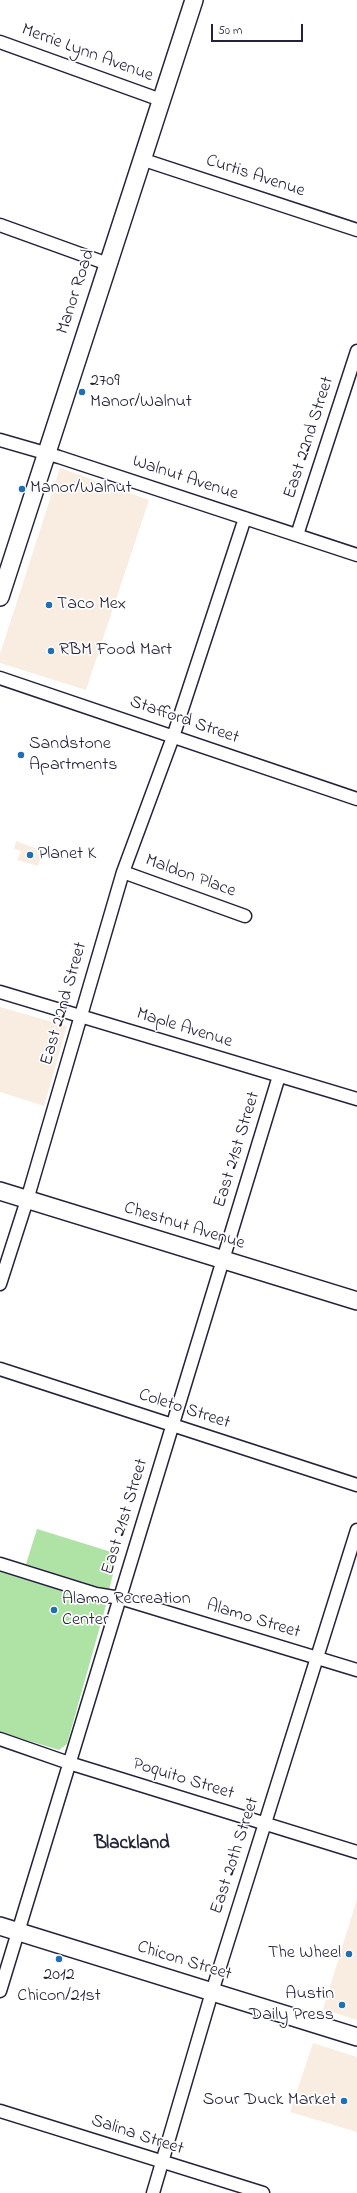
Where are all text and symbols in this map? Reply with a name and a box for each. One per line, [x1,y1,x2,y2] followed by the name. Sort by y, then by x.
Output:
[213,16,305,42] scale bar
[18,20,156,88] street label: Merrie Lynn Avenue
[218,22,242,40] text: 50 m
[203,151,307,203] street label: Curtis Avenue
[53,247,101,337] street label: Manor Road
[90,371,192,414] place label: 2709 Manor/Walnut
[280,374,340,502] street label: East 22nd Street
[77,387,87,397] marker: 2709 Manor/Walnut
[129,452,241,506] street label: Walnut Avenue
[30,478,132,500] place label: Manor/Walnut
[17,484,27,494] marker: Manor/Walnut
[57,594,126,616] place label: Taco Mex
[44,600,54,610] marker: Taco Mex
[59,640,172,662] place label: RBM Food Mart
[46,646,56,656] marker: RBM Food Mart
[127,692,241,750] street label: Stafford Street
[29,734,117,776] place label: Sandstone Apartments
[16,750,26,760] marker: Sandstone Apartments
[38,844,96,866] place label: Planet K
[25,850,35,860] marker: Planet K
[142,851,238,903] street label: Maldon Place
[37,940,93,1068] street label: East 22nd Street
[133,1004,235,1054] street label: Maple Avenue
[210,1089,266,1211] street label: East 21st Street
[121,1198,247,1256] street label: Chestnut Avenue
[135,1385,233,1435] street label: Coleto Street
[98,1456,154,1578] street label: East 21st Street
[62,1589,191,1632] place label: Alamo Recreation Center
[203,1595,303,1645] street label: Alamo Street
[49,1605,59,1615] marker: Alamo Recreation Center
[130,1754,236,1806] street label: Poquito Street
[207,1795,265,1917] street label: East 20th Street
[94,1834,170,1856] district label: Blackland
[134,1937,234,1987] street label: Chicon Street
[268,1943,341,1965] place label: The Wheel
[344,1949,354,1959] marker: The Wheel
[54,1954,64,1964] marker: 2012 Chicon/21st
[17,1965,101,2008] place label: 2012 Chicon/21st
[249,1984,334,2026] place label: Austin Daily Press
[337,2000,347,2010] marker: Austin Daily Press
[203,2090,336,2112] place label: Sour Duck Market
[339,2096,349,2106] marker: Sour Duck Market
[88,2111,186,2161] street label: Salina Street

